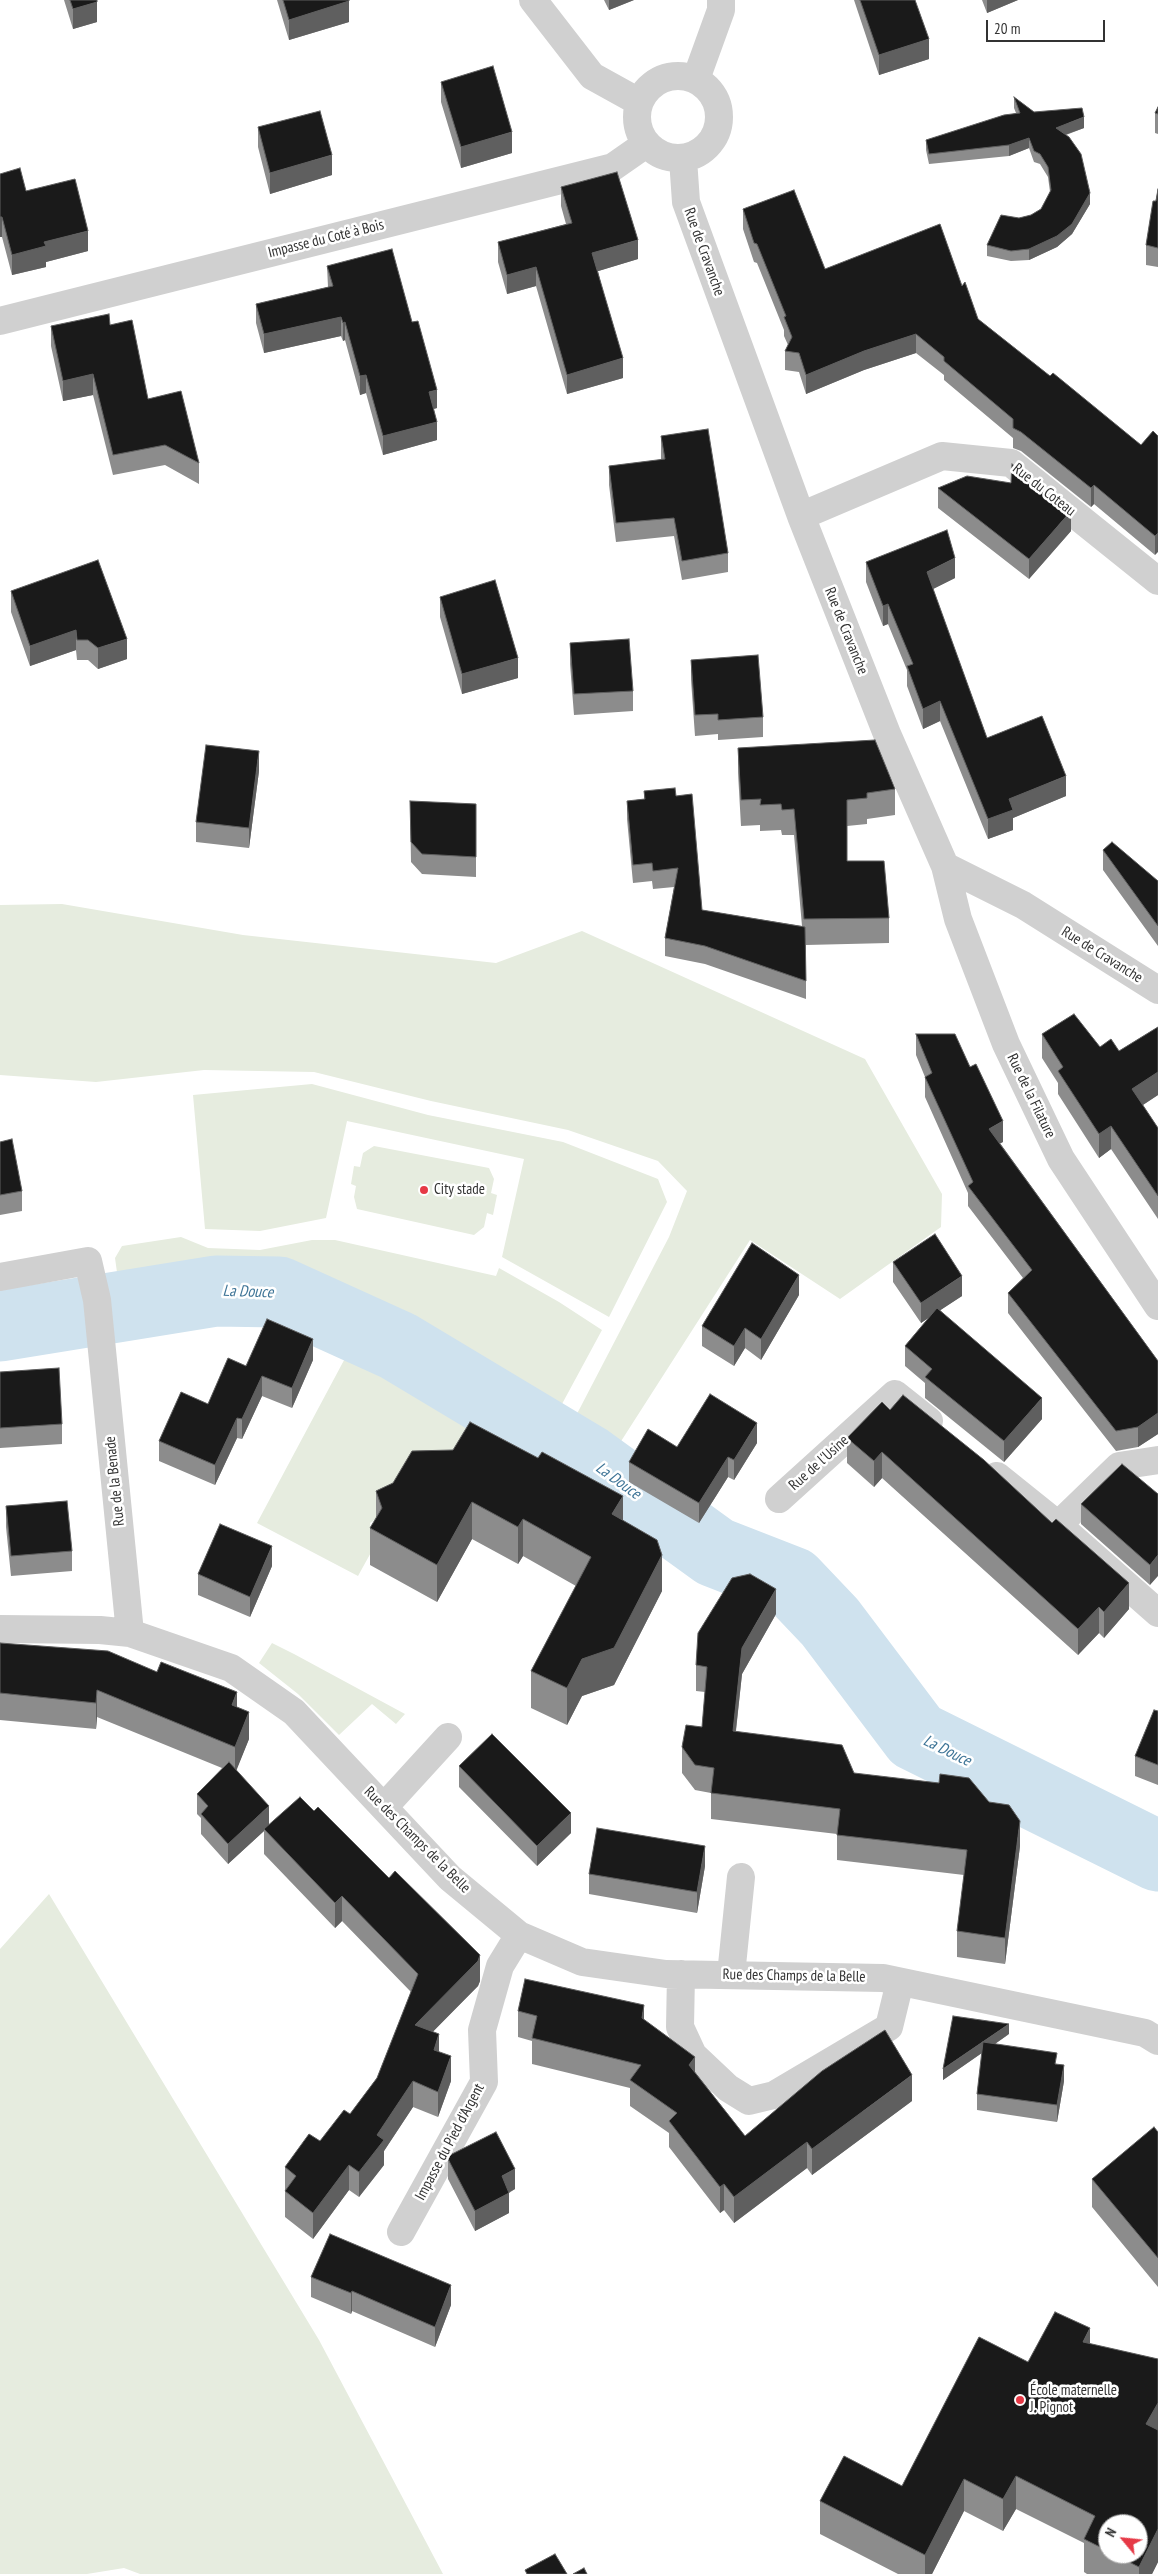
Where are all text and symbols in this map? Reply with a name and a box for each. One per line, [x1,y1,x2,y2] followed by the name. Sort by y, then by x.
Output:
[988,10,1107,42] scale bar
[994,19,1020,38] text: 20 m
[680,206,728,298] street label: Rue de Cravanche
[266,216,386,262] street label: Impasse du Coté à Bois
[1009,460,1079,520] street label: Rue du Coteau
[820,585,872,677] street label: Rue de Cravanche
[1058,923,1146,987] street label: Rue de Cravanche
[1003,1051,1059,1141] street label: Rue de la Filature
[434,1181,485,1199] place label: City stade
[418,1184,430,1196] marker: City stade
[222,1282,274,1302] water label: La Douce
[785,1432,853,1494] street label: Rue de l'Usine
[101,1435,129,1527] street label: Rue de la Benade
[592,1458,644,1504] water label: La Douce
[920,1731,974,1771] water label: La Douce
[360,1783,474,1897] street label: Rue des Champs de la Belle
[722,1966,866,1986] street label: Rue des Champs de la Belle
[412,2081,488,2203] street label: Impasse du Pied d'Argent
[1030,2382,1117,2417] place label: École maternelle J. Pignot
[1014,2394,1026,2406] marker: École maternelle J. Pignot
[1098,2514,1148,2564] north arrow
[1101,2525,1120,2540] text: N

